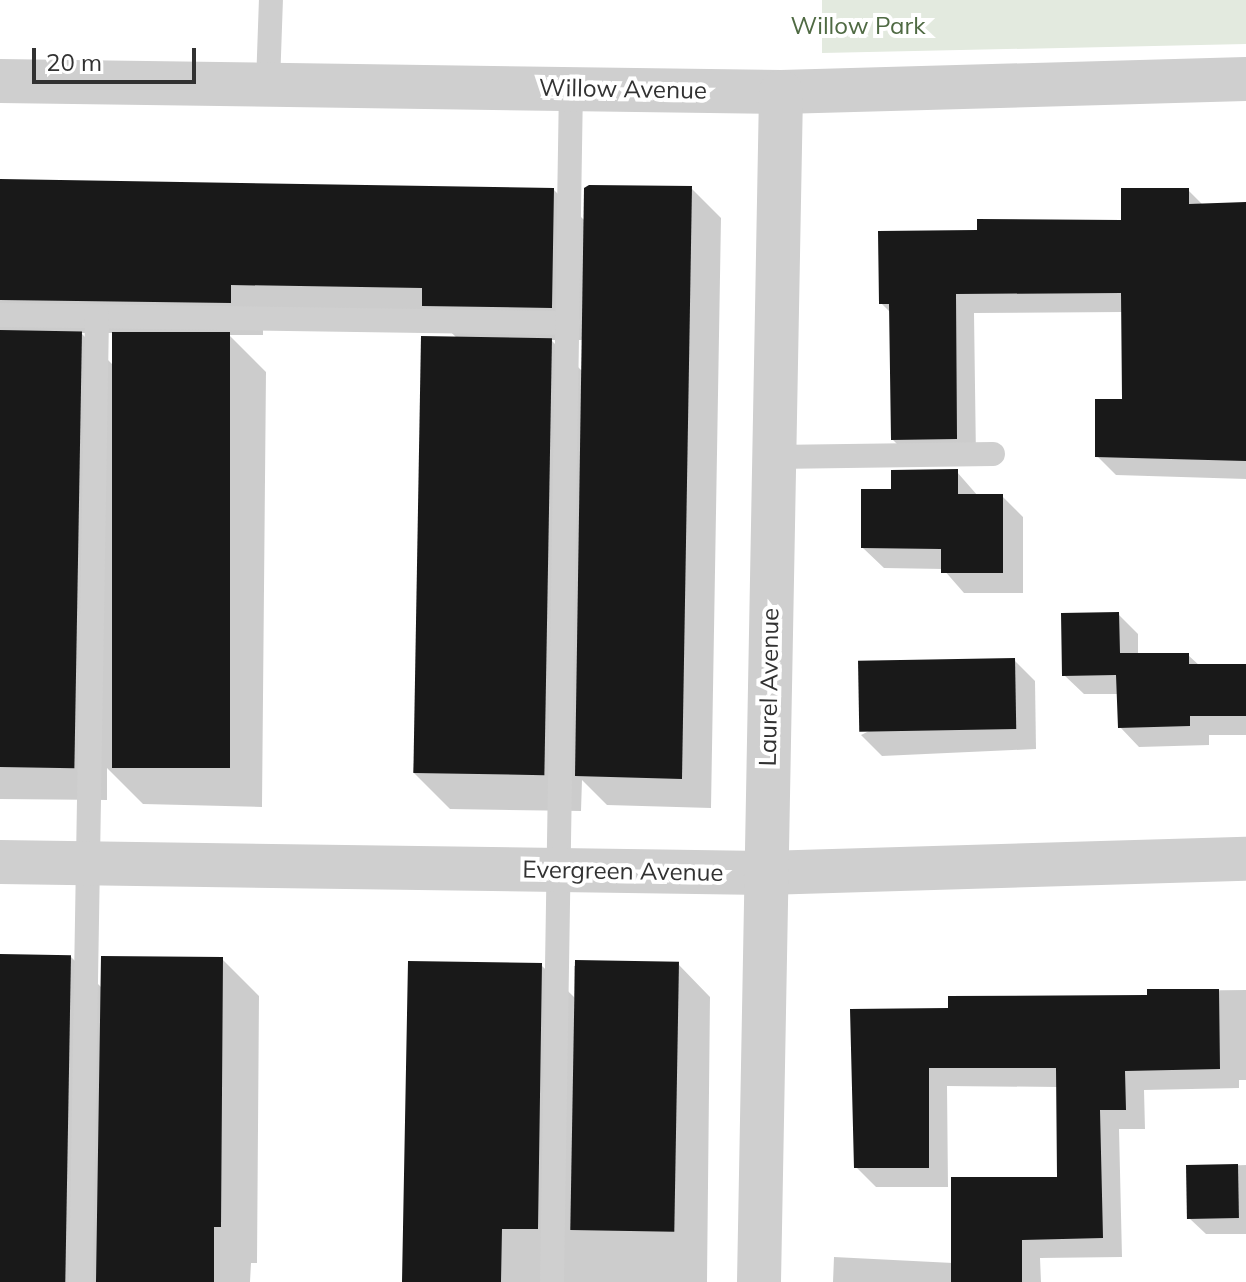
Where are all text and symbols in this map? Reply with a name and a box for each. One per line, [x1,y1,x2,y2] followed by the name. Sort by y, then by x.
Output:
[791,12,925,40] park label: Willow Park
[36,32,200,82] scale bar
[46,47,102,77] text: 20 m
[539,73,707,105] street label: Willow Avenue
[753,608,785,766] street label: Laurel Avenue
[522,855,724,887] street label: Evergreen Avenue

